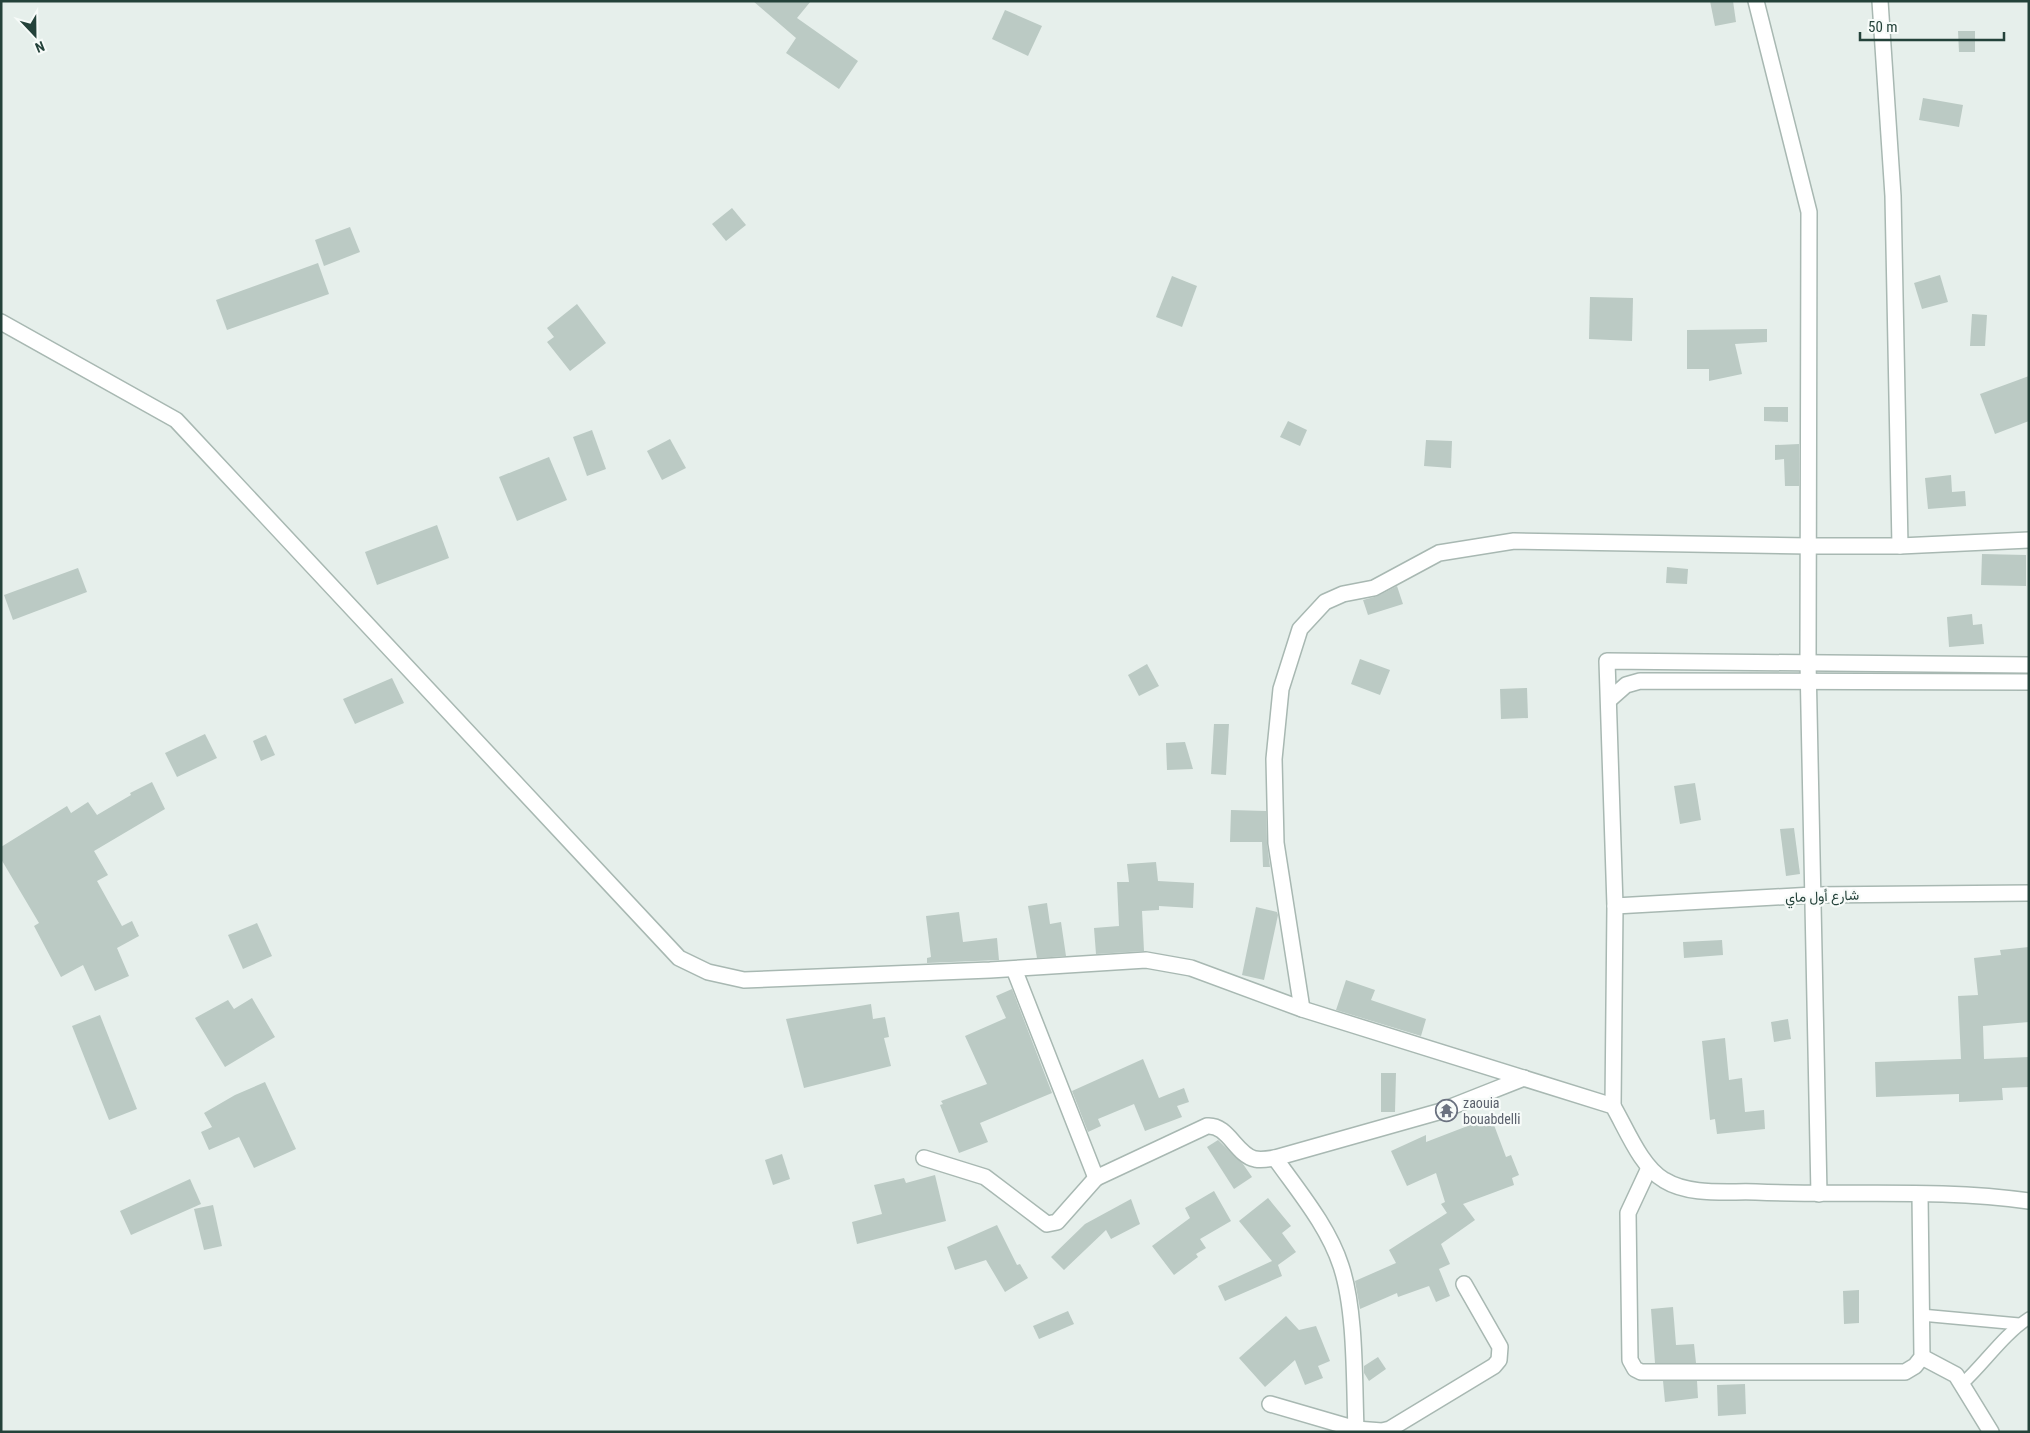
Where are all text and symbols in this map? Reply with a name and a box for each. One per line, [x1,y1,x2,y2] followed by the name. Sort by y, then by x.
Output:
[10,10,60,60] north arrow
[1860,10,2004,42] scale bar
[1868,18,1898,36] text: 50 m
[33,38,47,56] text: N
[1785,887,1859,909] street label: شارع أول ماي
[1463,1095,1520,1127] place label: zaouia bouabdelli
[1435,1099,1459,1123] temple icon: zaouia bouabdelli

